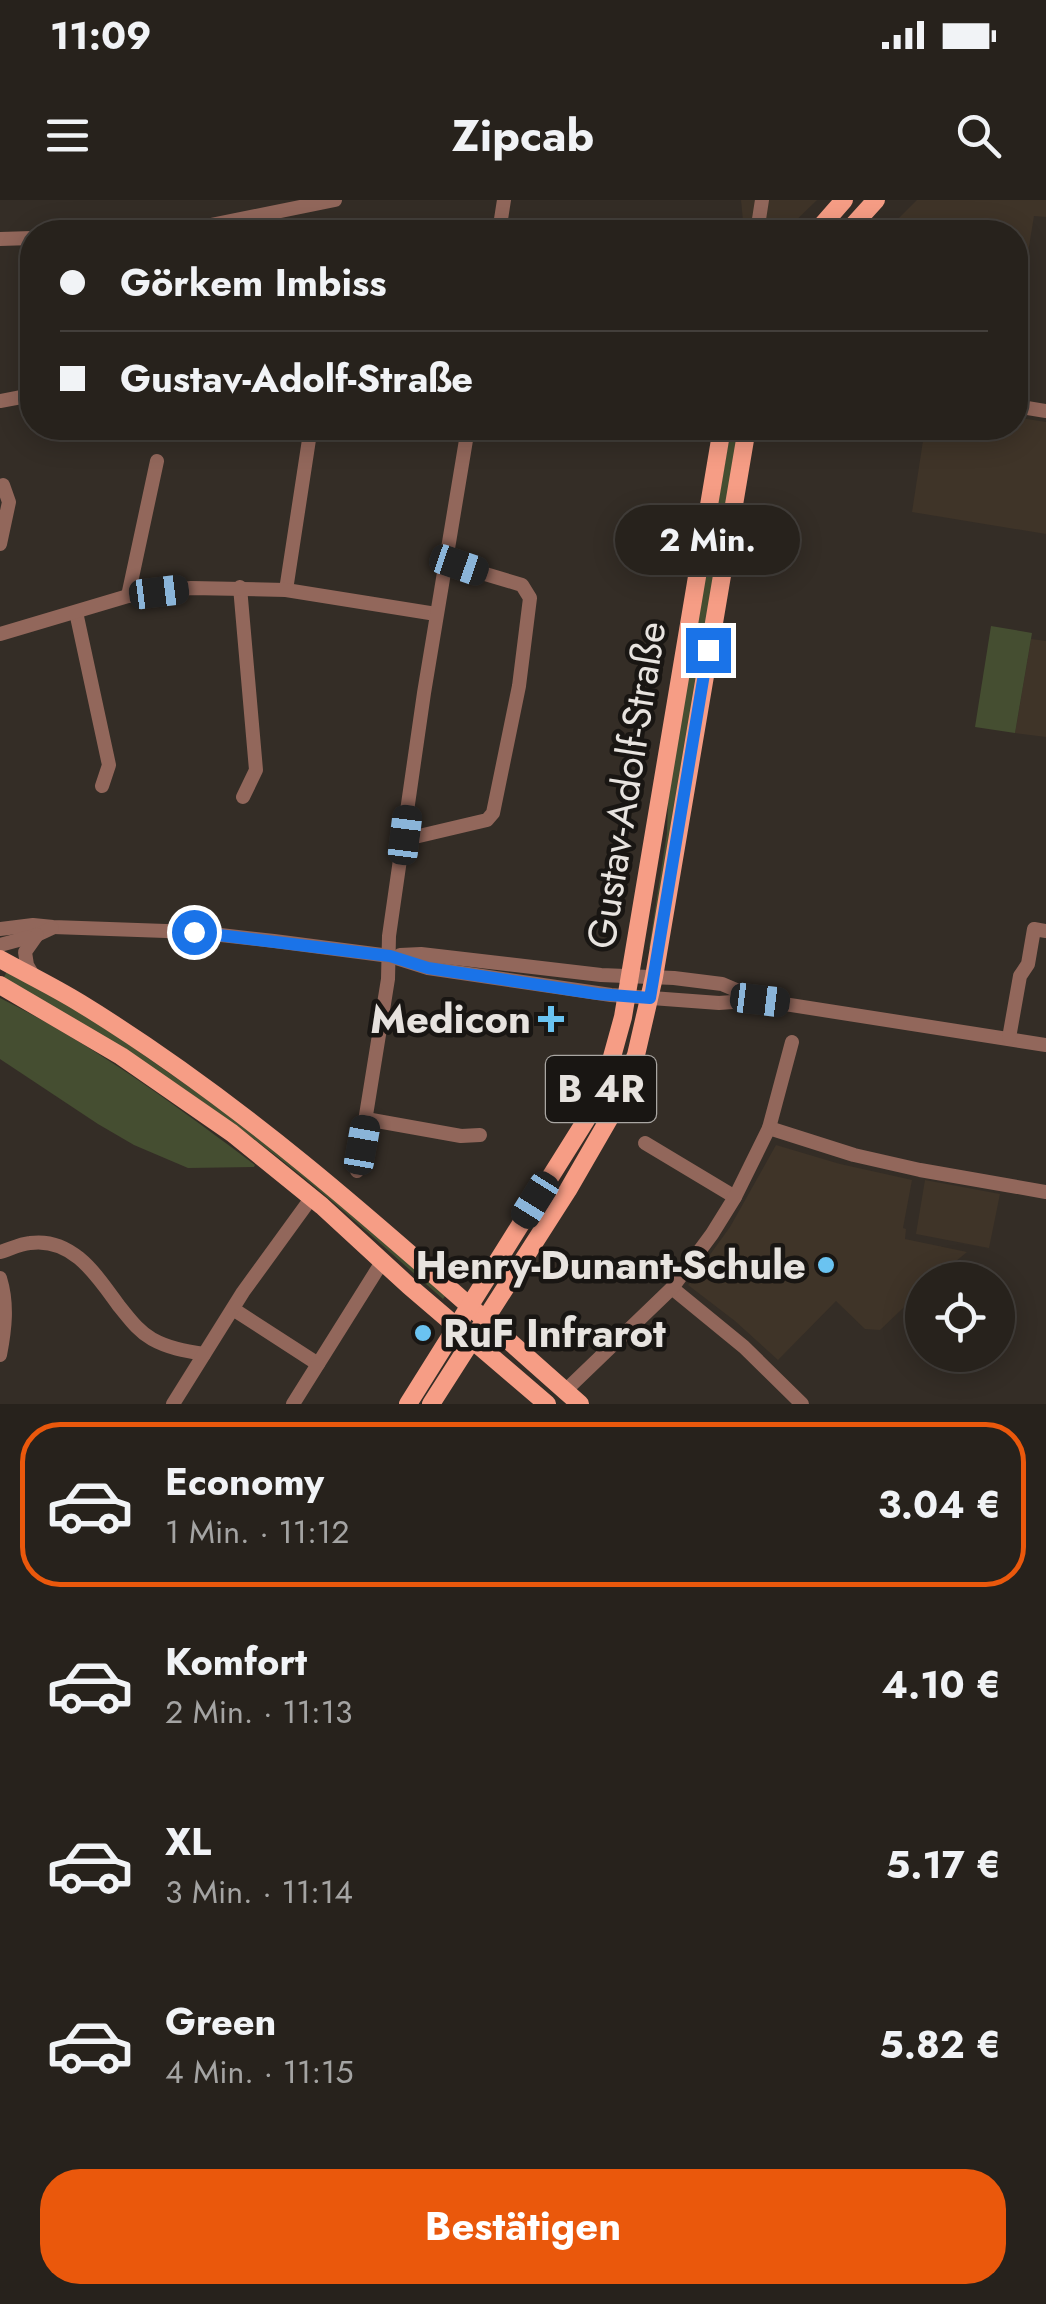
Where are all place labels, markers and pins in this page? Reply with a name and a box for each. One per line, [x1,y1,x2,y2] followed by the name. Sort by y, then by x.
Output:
[370,990,531,1048] place label: Medicon
[540,1008,562,1030] marker: Medicon
[416,1236,806,1294] place label: Henry-Dunant-Schule
[815,1254,837,1276] marker: Henry-Dunant-Schule
[443,1304,666,1362] place label: RuF Infrarot
[412,1322,434,1344] marker: RuF Infrarot

